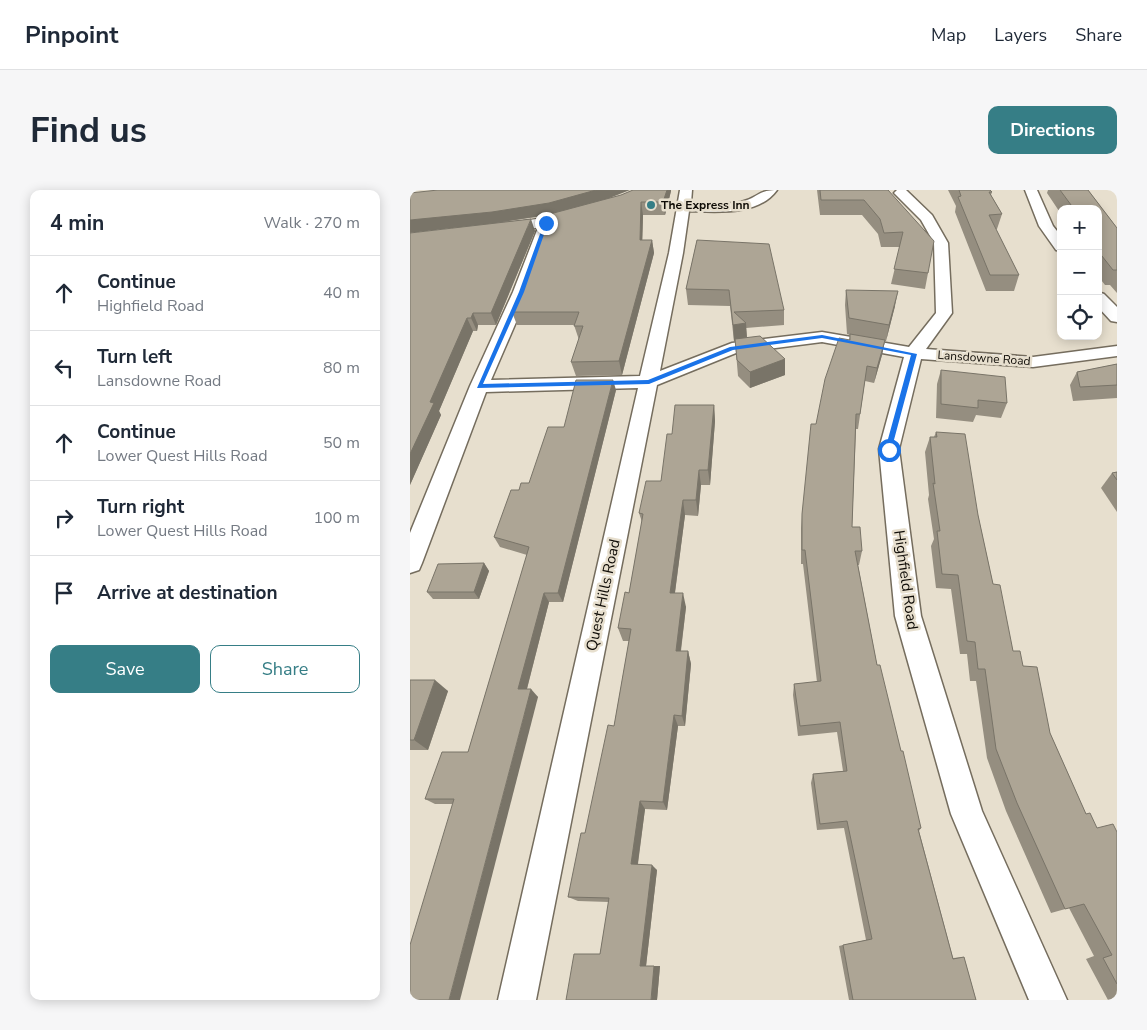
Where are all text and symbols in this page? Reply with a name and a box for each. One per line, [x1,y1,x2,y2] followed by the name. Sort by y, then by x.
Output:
[25,19,118,51] text: Pinpoint
[931,23,966,47] text: Map
[994,23,1047,47] text: Layers
[1075,23,1122,47] text: Share
[988,106,1117,154] button: Directions
[30,107,147,154] text: Find us
[661,197,750,213] place label: The Express Inn
[645,199,657,211] marker: The Express Inn
[1057,205,1102,340] map controls
[1057,205,1102,250] button: +
[50,209,104,237] text: 4 min
[264,212,360,234] text: Walk · 270 m
[535,212,558,235] route end
[1057,250,1102,295] button: −
[97,269,176,295] text: Continue
[50,279,78,307] icon: ahead
[323,282,360,304] text: 40 m
[97,295,204,317] text: Highfield Road
[1057,295,1102,340] button: locate
[97,344,172,370] text: Turn left
[937,347,1031,369] street label: Lansdowne Road
[50,354,78,382] icon: left
[323,357,360,379] text: 80 m
[97,370,221,392] text: Lansdowne Road
[97,419,176,445] text: Continue
[50,429,78,457] icon: ahead
[323,432,360,454] text: 50 m
[878,439,901,462] route start
[97,445,267,467] text: Lower Quest Hills Road
[97,494,184,520] text: Turn right
[50,504,78,532] icon: right
[313,507,360,529] text: 100 m
[97,520,267,542] text: Lower Quest Hills Road
[889,529,923,631] street label: Highfield Road
[581,537,625,653] street label: Quest Hills Road
[50,579,78,607] icon: arrive
[97,580,278,606] text: Arrive at destination
[50,645,200,693] button: Save
[210,645,360,693] button: Share

